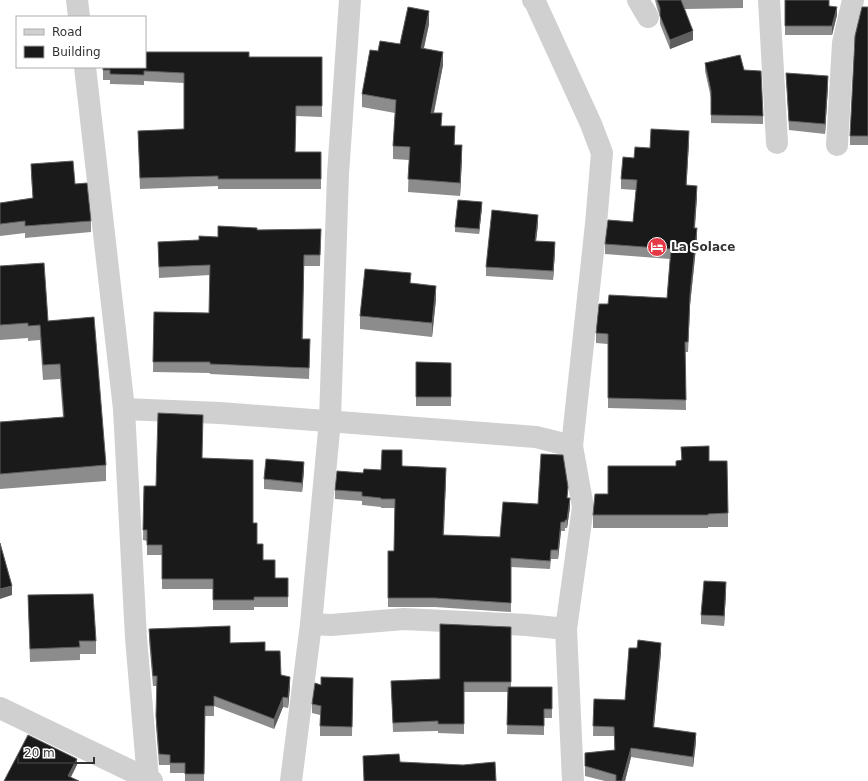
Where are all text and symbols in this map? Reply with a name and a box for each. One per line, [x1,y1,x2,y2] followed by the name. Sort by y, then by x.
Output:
[16,16,146,68] legend
[52,25,82,39] text: Road
[52,45,101,59] text: Building
[646,236,668,258] hotel icon: La Solace
[671,240,735,254] place label: La Solace
[18,739,94,765] scale bar
[24,746,55,760] text: 20 m

